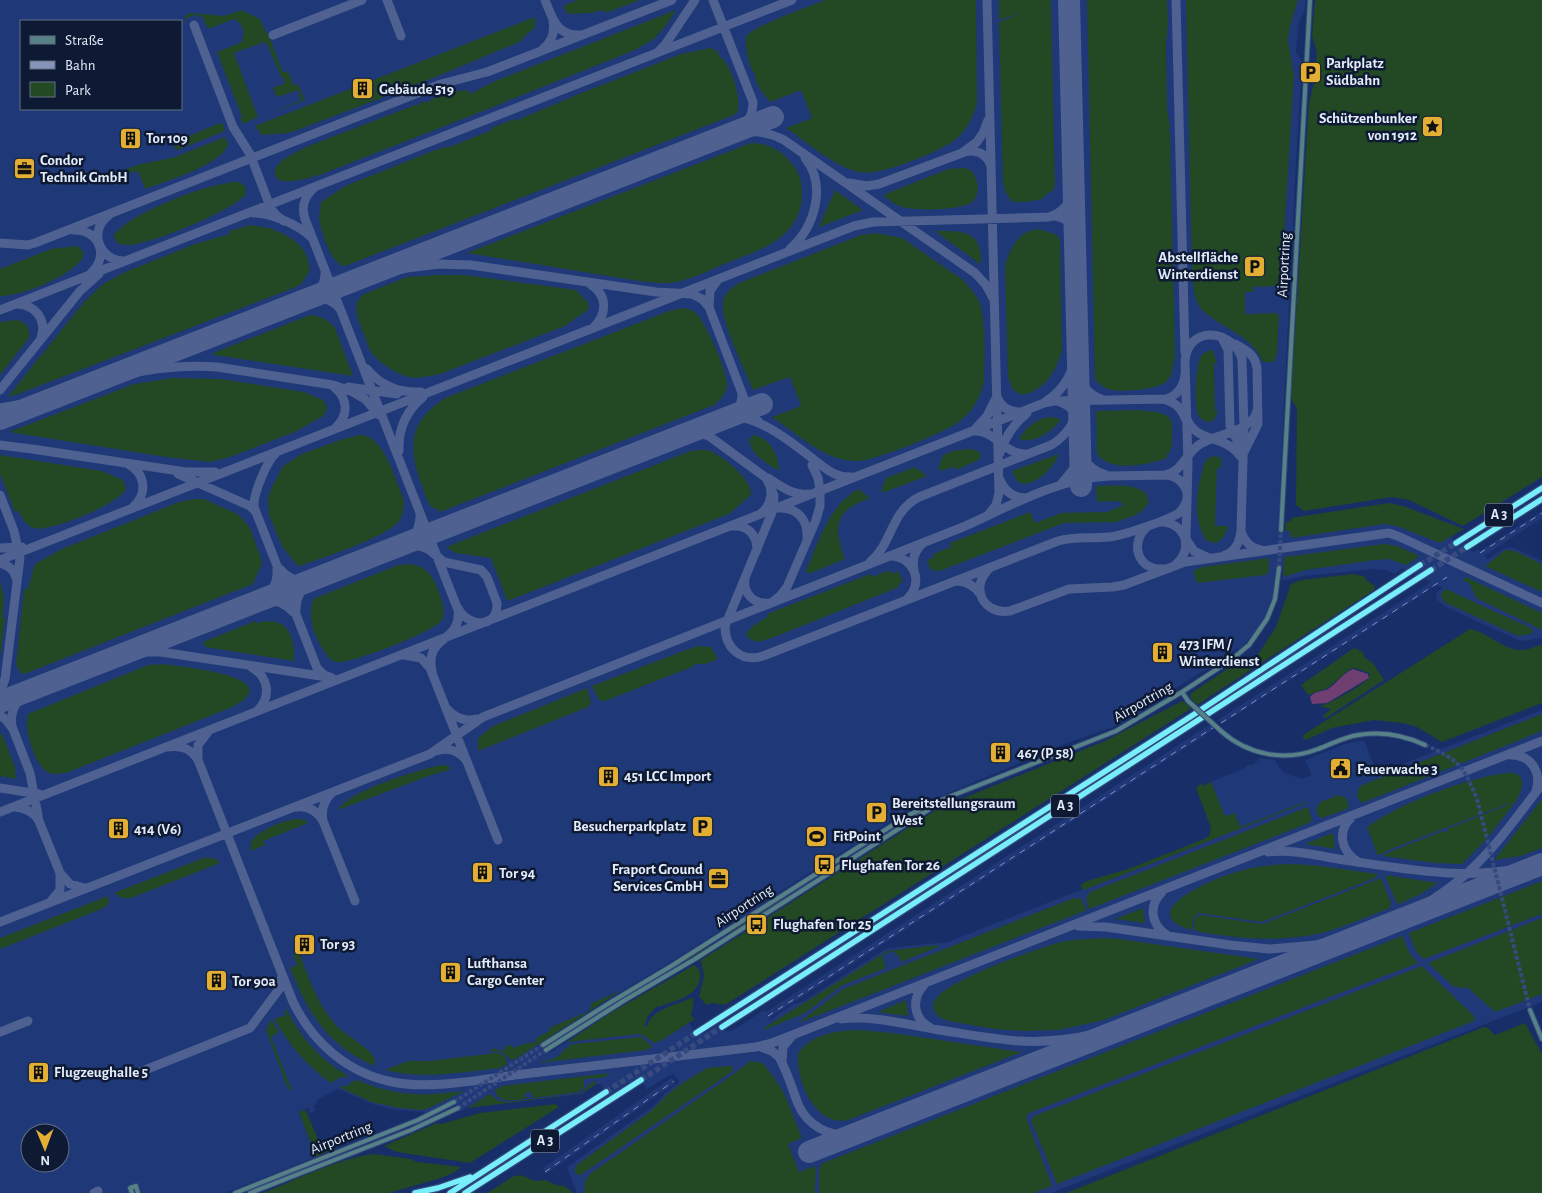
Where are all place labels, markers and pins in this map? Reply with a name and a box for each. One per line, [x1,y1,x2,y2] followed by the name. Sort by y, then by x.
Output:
[1326,56,1384,88] place label: Parkplatz Südbahn
[1298,60,1322,84] parking icon: Parkplatz Südbahn
[351,77,375,101] building icon: Gebäude 519
[379,82,454,97] place label: Gebäude 519
[1319,111,1418,143] place label: Schützenbunker von 1912
[1421,115,1445,139] place icon: Schützenbunker von 1912
[118,126,142,150] building icon: Tor 109
[146,131,188,146] place label: Tor 109
[40,153,128,185] place label: Condor Technik GmbH
[12,157,36,181] office icon: Condor Technik GmbH
[1158,250,1238,282] place label: Abstellfläche Winterdienst
[1242,254,1266,278] parking icon: Abstellfläche Winterdienst
[1179,637,1259,669] place label: 473 IFM / Winterdienst
[1151,641,1175,665] building icon: 473 IFM / Winterdienst
[989,741,1013,765] building icon: 467 (P 58)
[1017,746,1074,761] place label: 467 (P 58)
[1329,757,1353,781] public building icon: Feuerwache 3
[1357,762,1438,777] place label: Feuerwache 3
[596,764,620,788] building icon: 451 LCC Import
[624,769,711,784] place label: 451 LCC Import
[892,796,1016,828] place label: Bereitstellungsraum West
[864,800,888,824] parking icon: Bereitstellungsraum West
[690,814,714,838] parking icon: Besucherparkplatz
[106,817,130,841] building icon: 414 (V6)
[573,819,686,834] place label: Besucherparkplatz
[134,822,182,837] place label: 414 (V6)
[805,824,829,848] sports icon: FitPoint
[833,829,881,844] place label: FitPoint
[813,853,837,877] bus stop icon: Flughafen Tor 26
[841,858,940,873] place label: Flughafen Tor 26
[471,861,495,885] building icon: Tor 94
[612,862,703,894] place label: Fraport Ground Services GmbH
[499,866,536,881] place label: Tor 94
[707,866,731,890] office icon: Fraport Ground Services GmbH
[745,912,769,936] bus stop icon: Flughafen Tor 25
[773,917,871,932] place label: Flughafen Tor 25
[292,932,316,956] building icon: Tor 93
[320,937,355,952] place label: Tor 93
[467,956,545,988] place label: Lufthansa Cargo Center
[439,960,463,984] building icon: Lufthansa Cargo Center
[204,969,228,993] building icon: Tor 90a
[232,974,276,989] place label: Tor 90a
[26,1060,50,1084] building icon: Flugzeughalle 5
[54,1065,148,1080] place label: Flugzeughalle 5

